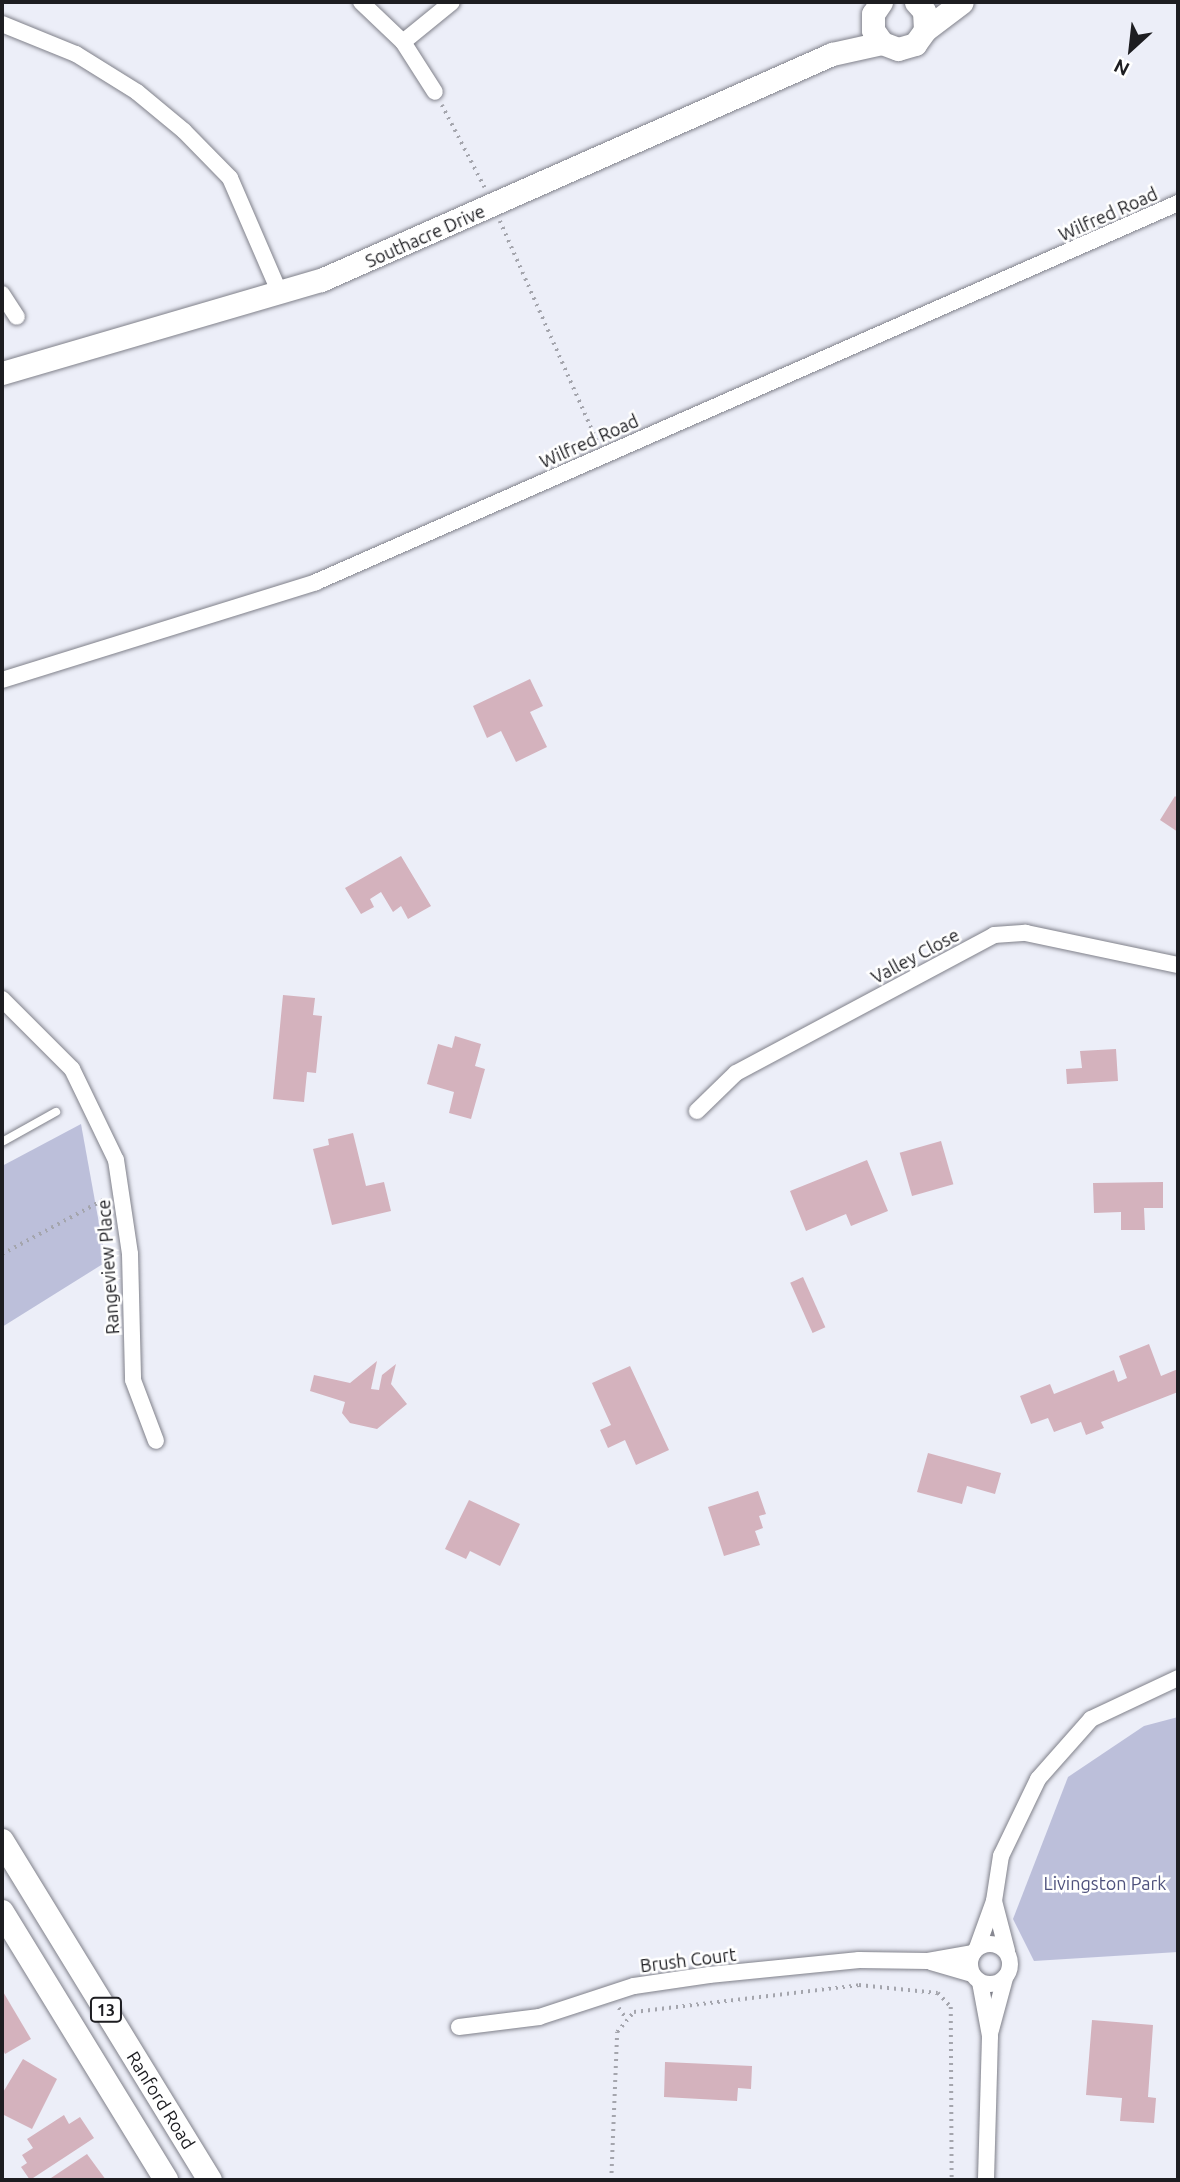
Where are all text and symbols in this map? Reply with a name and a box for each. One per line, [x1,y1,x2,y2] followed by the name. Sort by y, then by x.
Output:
[1096,14,1166,84] north arrow
[1110,55,1133,81] text: N
[1055,183,1161,245] street label: Wilfred Road
[362,200,488,272] street label: Southacre Drive
[536,410,642,472] street label: Wilfred Road
[867,924,963,988] street label: Valley Close
[93,1199,123,1335] street label: Rangeview Place
[1044,1872,1166,1894] park label: Livingston Park
[639,1943,737,1977] street label: Brush Court
[88,1998,124,2022] road number: 13
[122,2047,200,2153] street label: Ranford Road

